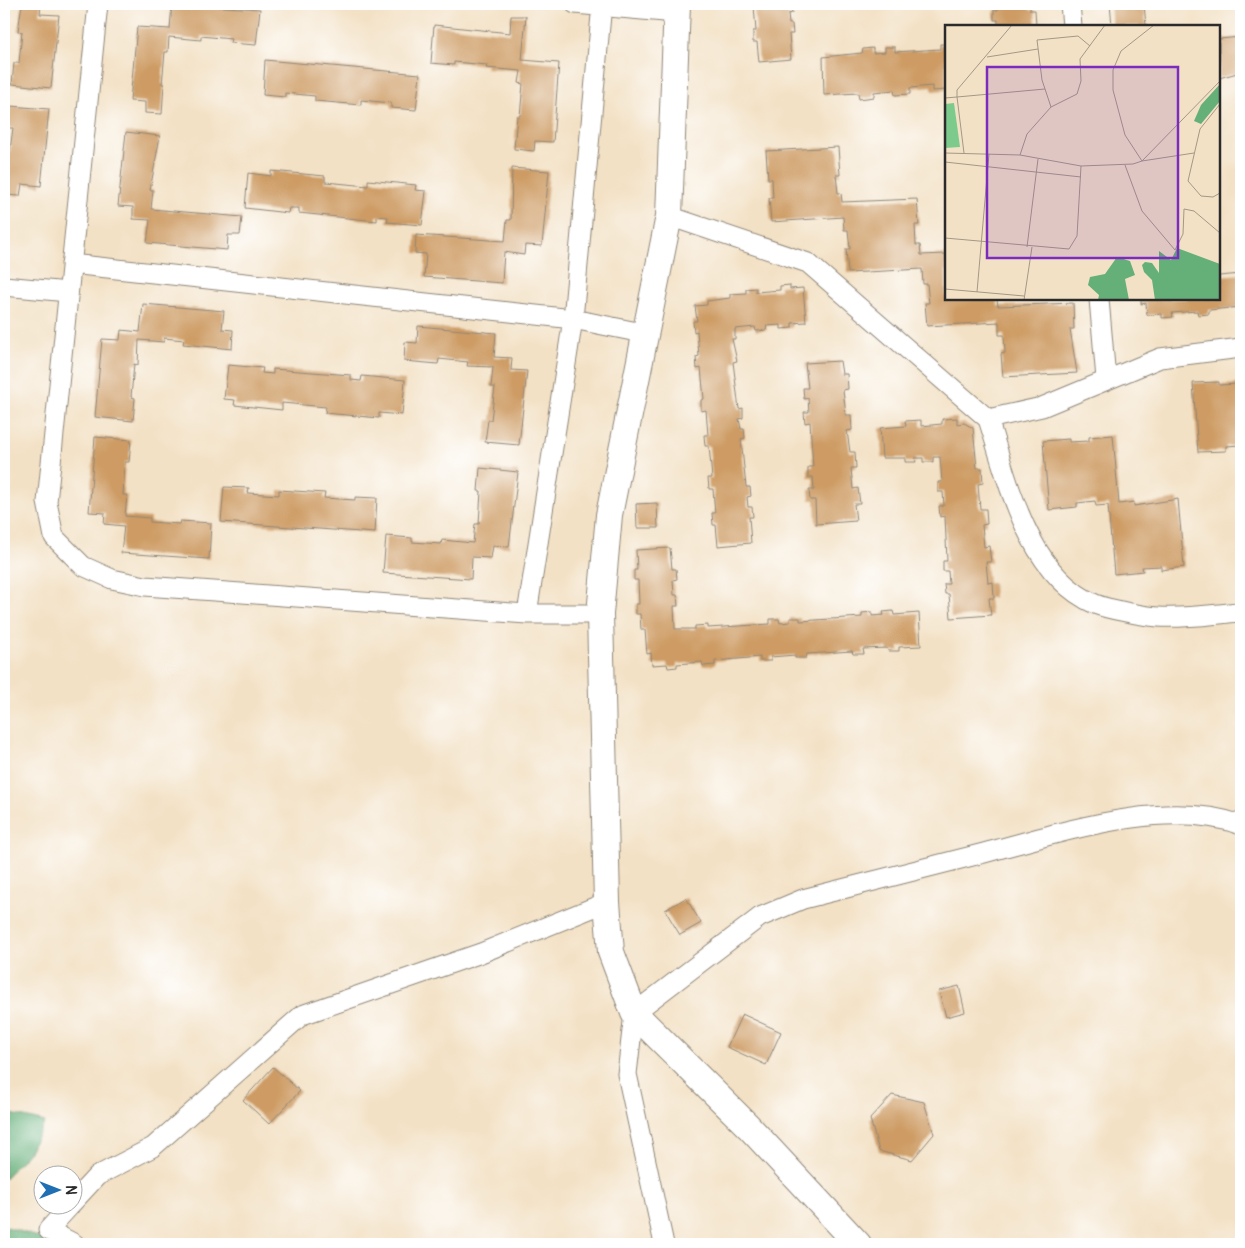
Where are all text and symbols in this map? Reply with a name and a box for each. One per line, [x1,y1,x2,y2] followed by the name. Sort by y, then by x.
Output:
[945,25,1220,300] inset map
[32,1166,82,1216] north arrow
[62,1185,79,1195] text: N

